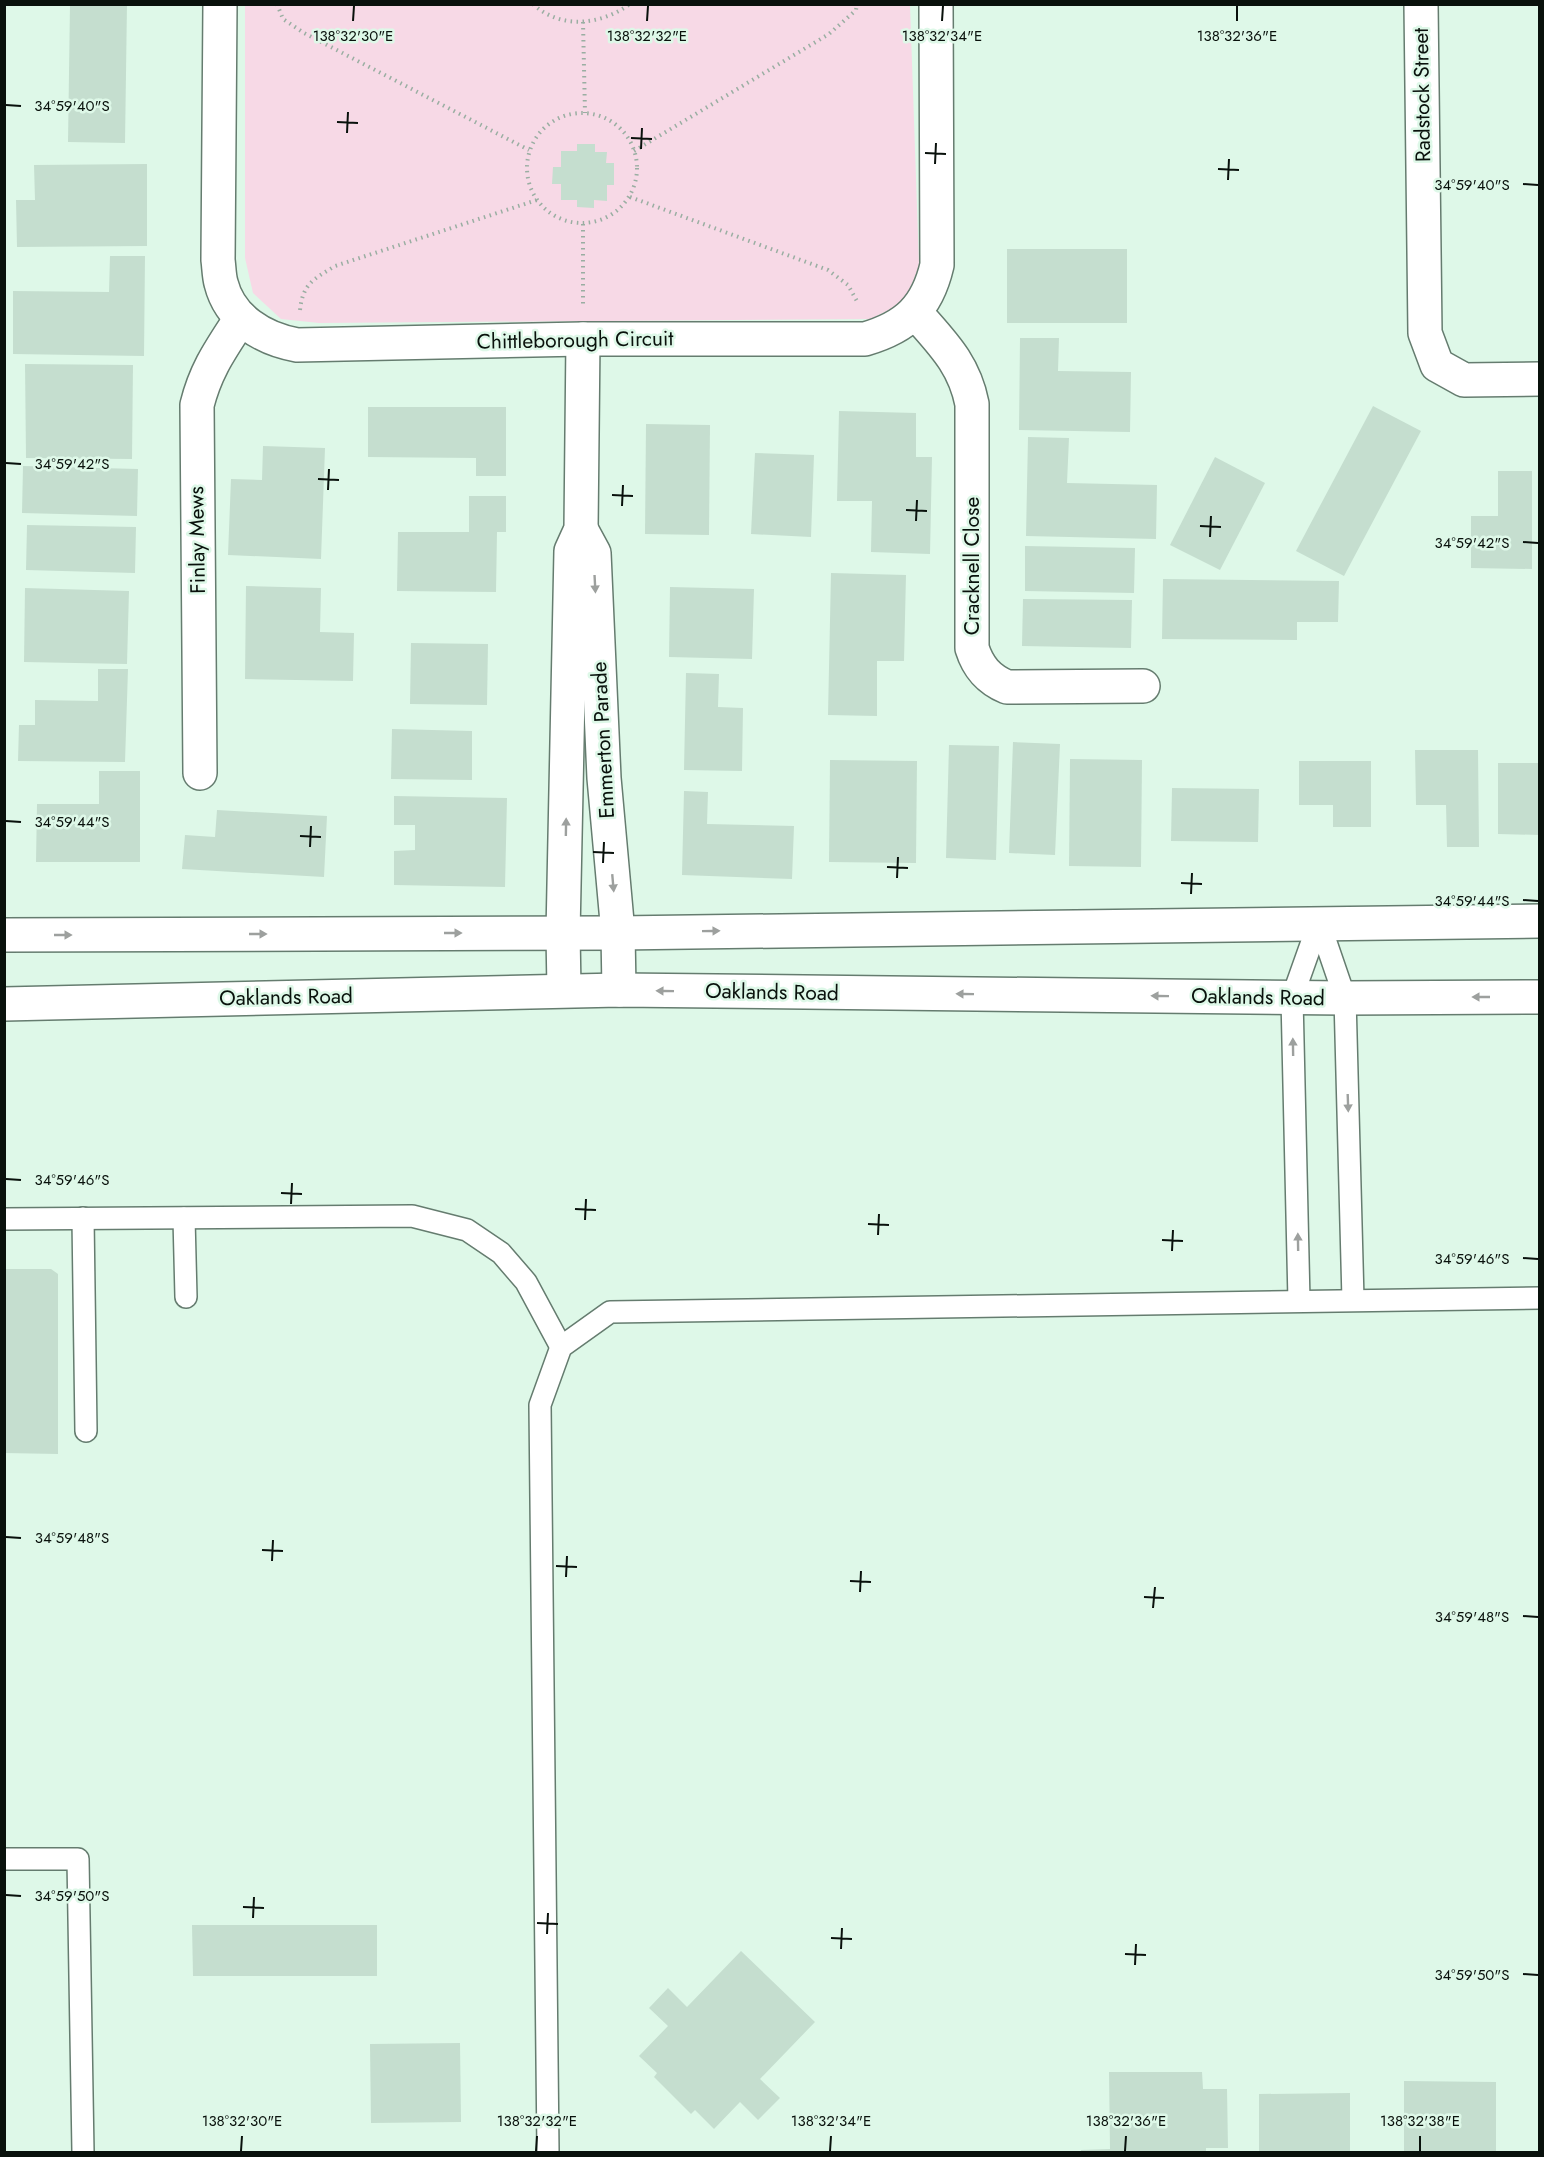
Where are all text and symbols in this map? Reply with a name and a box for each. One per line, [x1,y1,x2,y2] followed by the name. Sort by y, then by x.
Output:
[313,25,393,47] text: 138°32'30"E
[607,25,687,47] text: 138°32'32"E
[902,25,982,47] text: 138°32'34"E
[1197,25,1277,47] text: 138°32'36"E
[1406,28,1438,162] street label: Radstock Street
[34,95,110,117] text: 34°59'40"S
[1434,174,1510,196] text: 34°59'40"S
[476,323,674,357] street label: Chittleborough Circuit
[35,453,109,475] text: 34°59'42"S
[181,486,213,594] street label: Finlay Mews
[957,496,987,635] street label: Cracknell Close
[1435,532,1509,554] text: 34°59'42"S
[591,575,600,594] one-way arrow
[584,661,622,819] street label: Emmerton Parade
[34,811,110,833] text: 34°59'44"S
[561,817,571,836] one-way arrow
[608,874,618,893] one-way arrow
[1434,890,1510,912] text: 34°59'44"S
[701,926,720,936] one-way arrow
[443,928,462,938] one-way arrow
[248,929,267,939] one-way arrow
[53,930,72,940] one-way arrow
[705,976,839,1008] street label: Oaklands Road
[219,981,353,1013] street label: Oaklands Road
[1191,981,1325,1013] street label: Oaklands Road
[656,986,675,995] one-way arrow
[956,989,975,999] one-way arrow
[1151,991,1170,1001] one-way arrow
[1472,993,1491,1002] one-way arrow
[1288,1038,1298,1057] one-way arrow
[1343,1093,1352,1112] one-way arrow
[34,1169,110,1191] text: 34°59'46"S
[1293,1233,1303,1252] one-way arrow
[1434,1248,1510,1270] text: 34°59'46"S
[35,1527,109,1549] text: 34°59'48"S
[1435,1606,1509,1628] text: 34°59'48"S
[34,1885,110,1907] text: 34°59'50"S
[1434,1964,1510,1986] text: 34°59'50"S
[202,2110,282,2132] text: 138°32'30"E
[497,2110,577,2132] text: 138°32'32"E
[791,2110,871,2132] text: 138°32'34"E
[1086,2110,1166,2132] text: 138°32'36"E
[1380,2110,1460,2132] text: 138°32'38"E

